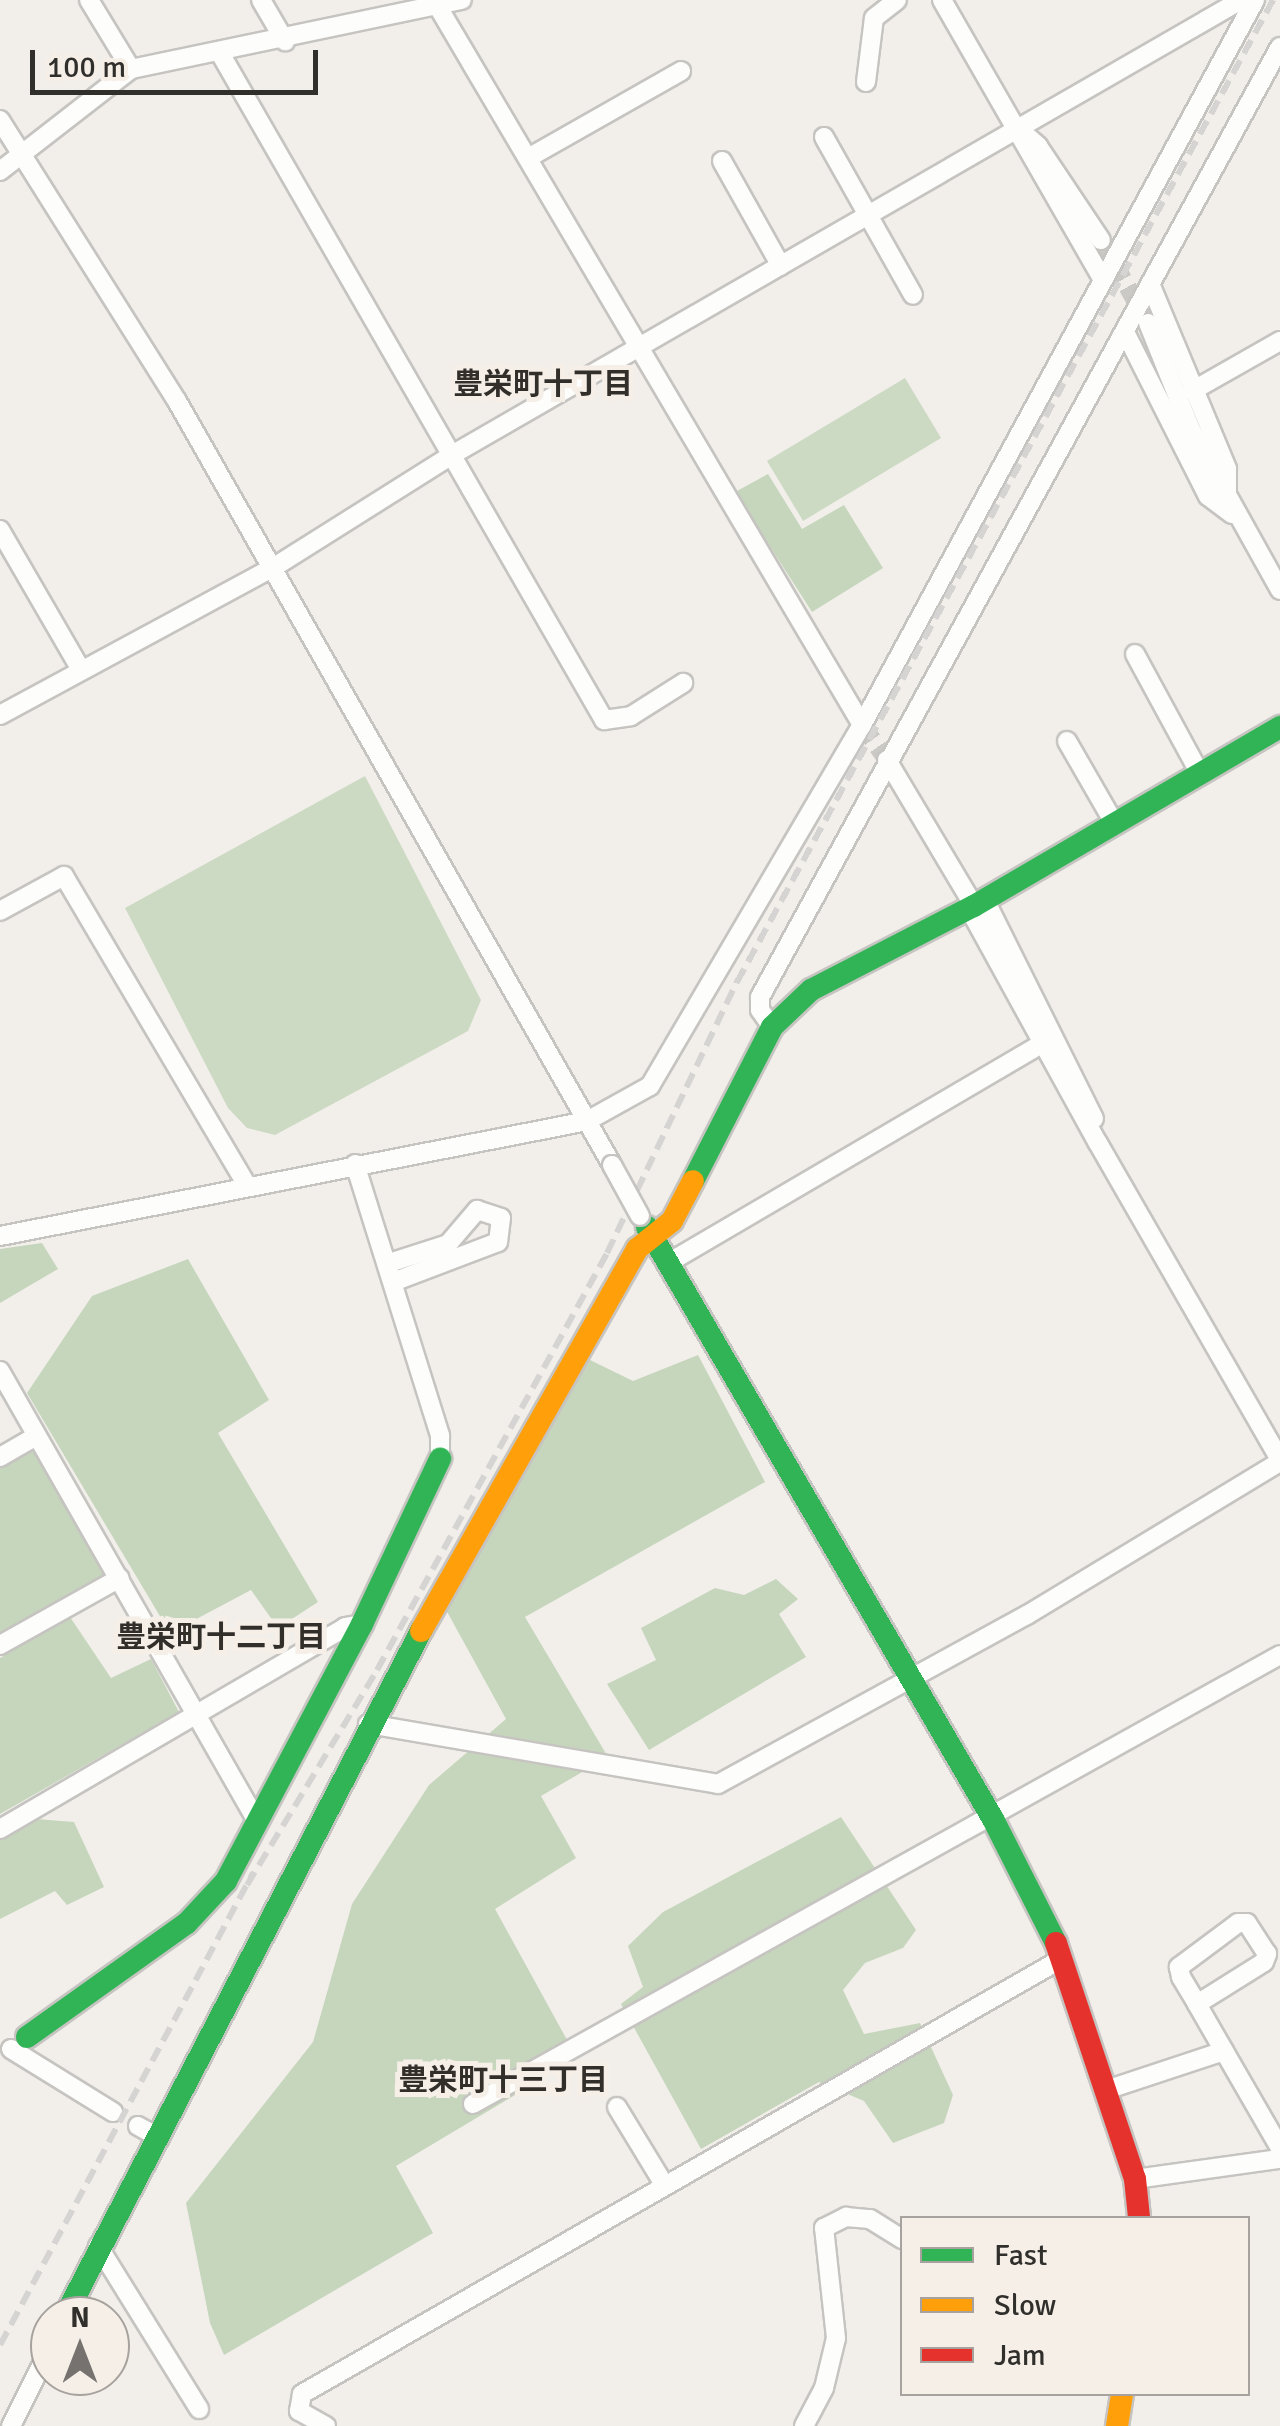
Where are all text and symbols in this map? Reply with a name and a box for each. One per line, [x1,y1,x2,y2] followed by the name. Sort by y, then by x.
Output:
[35,30,322,92] scale bar
[47,49,126,86] text: 100 m
[453,367,633,403] district label: 豊栄町十丁目
[116,1620,326,1656] district label: 豊栄町十二丁目
[398,2063,608,2099] district label: 豊栄町十三丁目
[900,2216,1250,2396] legend
[994,2237,1047,2274] text: Fast
[994,2287,1056,2324] text: Slow
[30,2296,130,2396] north arrow
[70,2301,90,2335] text: N
[994,2337,1046,2374] text: Jam

